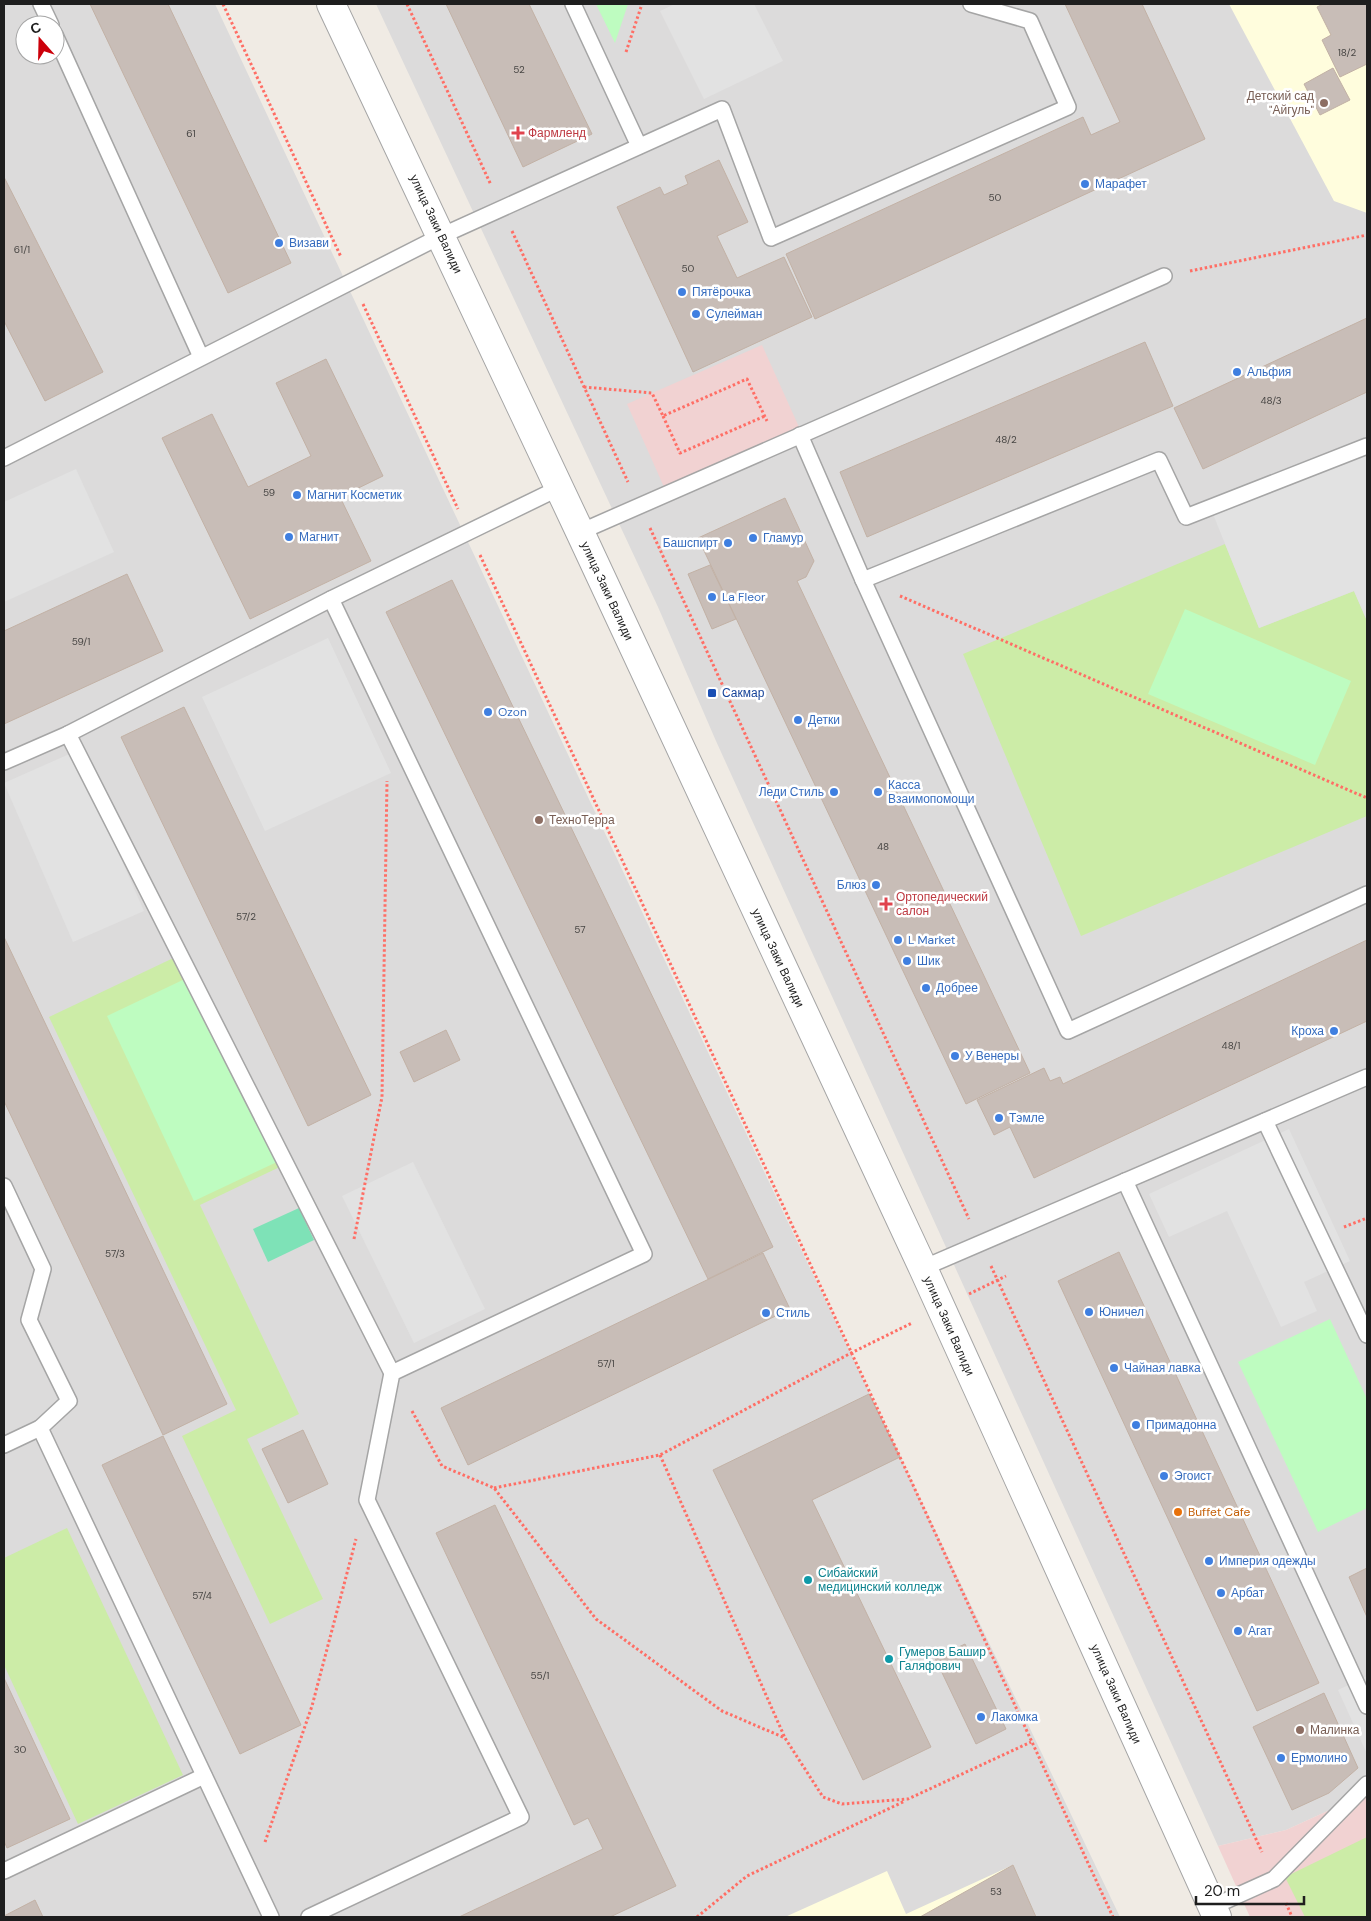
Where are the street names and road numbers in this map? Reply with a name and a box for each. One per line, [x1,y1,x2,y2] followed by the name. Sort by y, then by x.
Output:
[406,172,466,276] street label: улица Заки Валиди
[577,539,637,643] street label: улица Заки Валиди
[748,906,808,1010] street label: улица Заки Валиди
[920,1274,978,1378] street label: улица Заки Валиди
[1087,1642,1145,1746] street label: улица Заки Валиди

